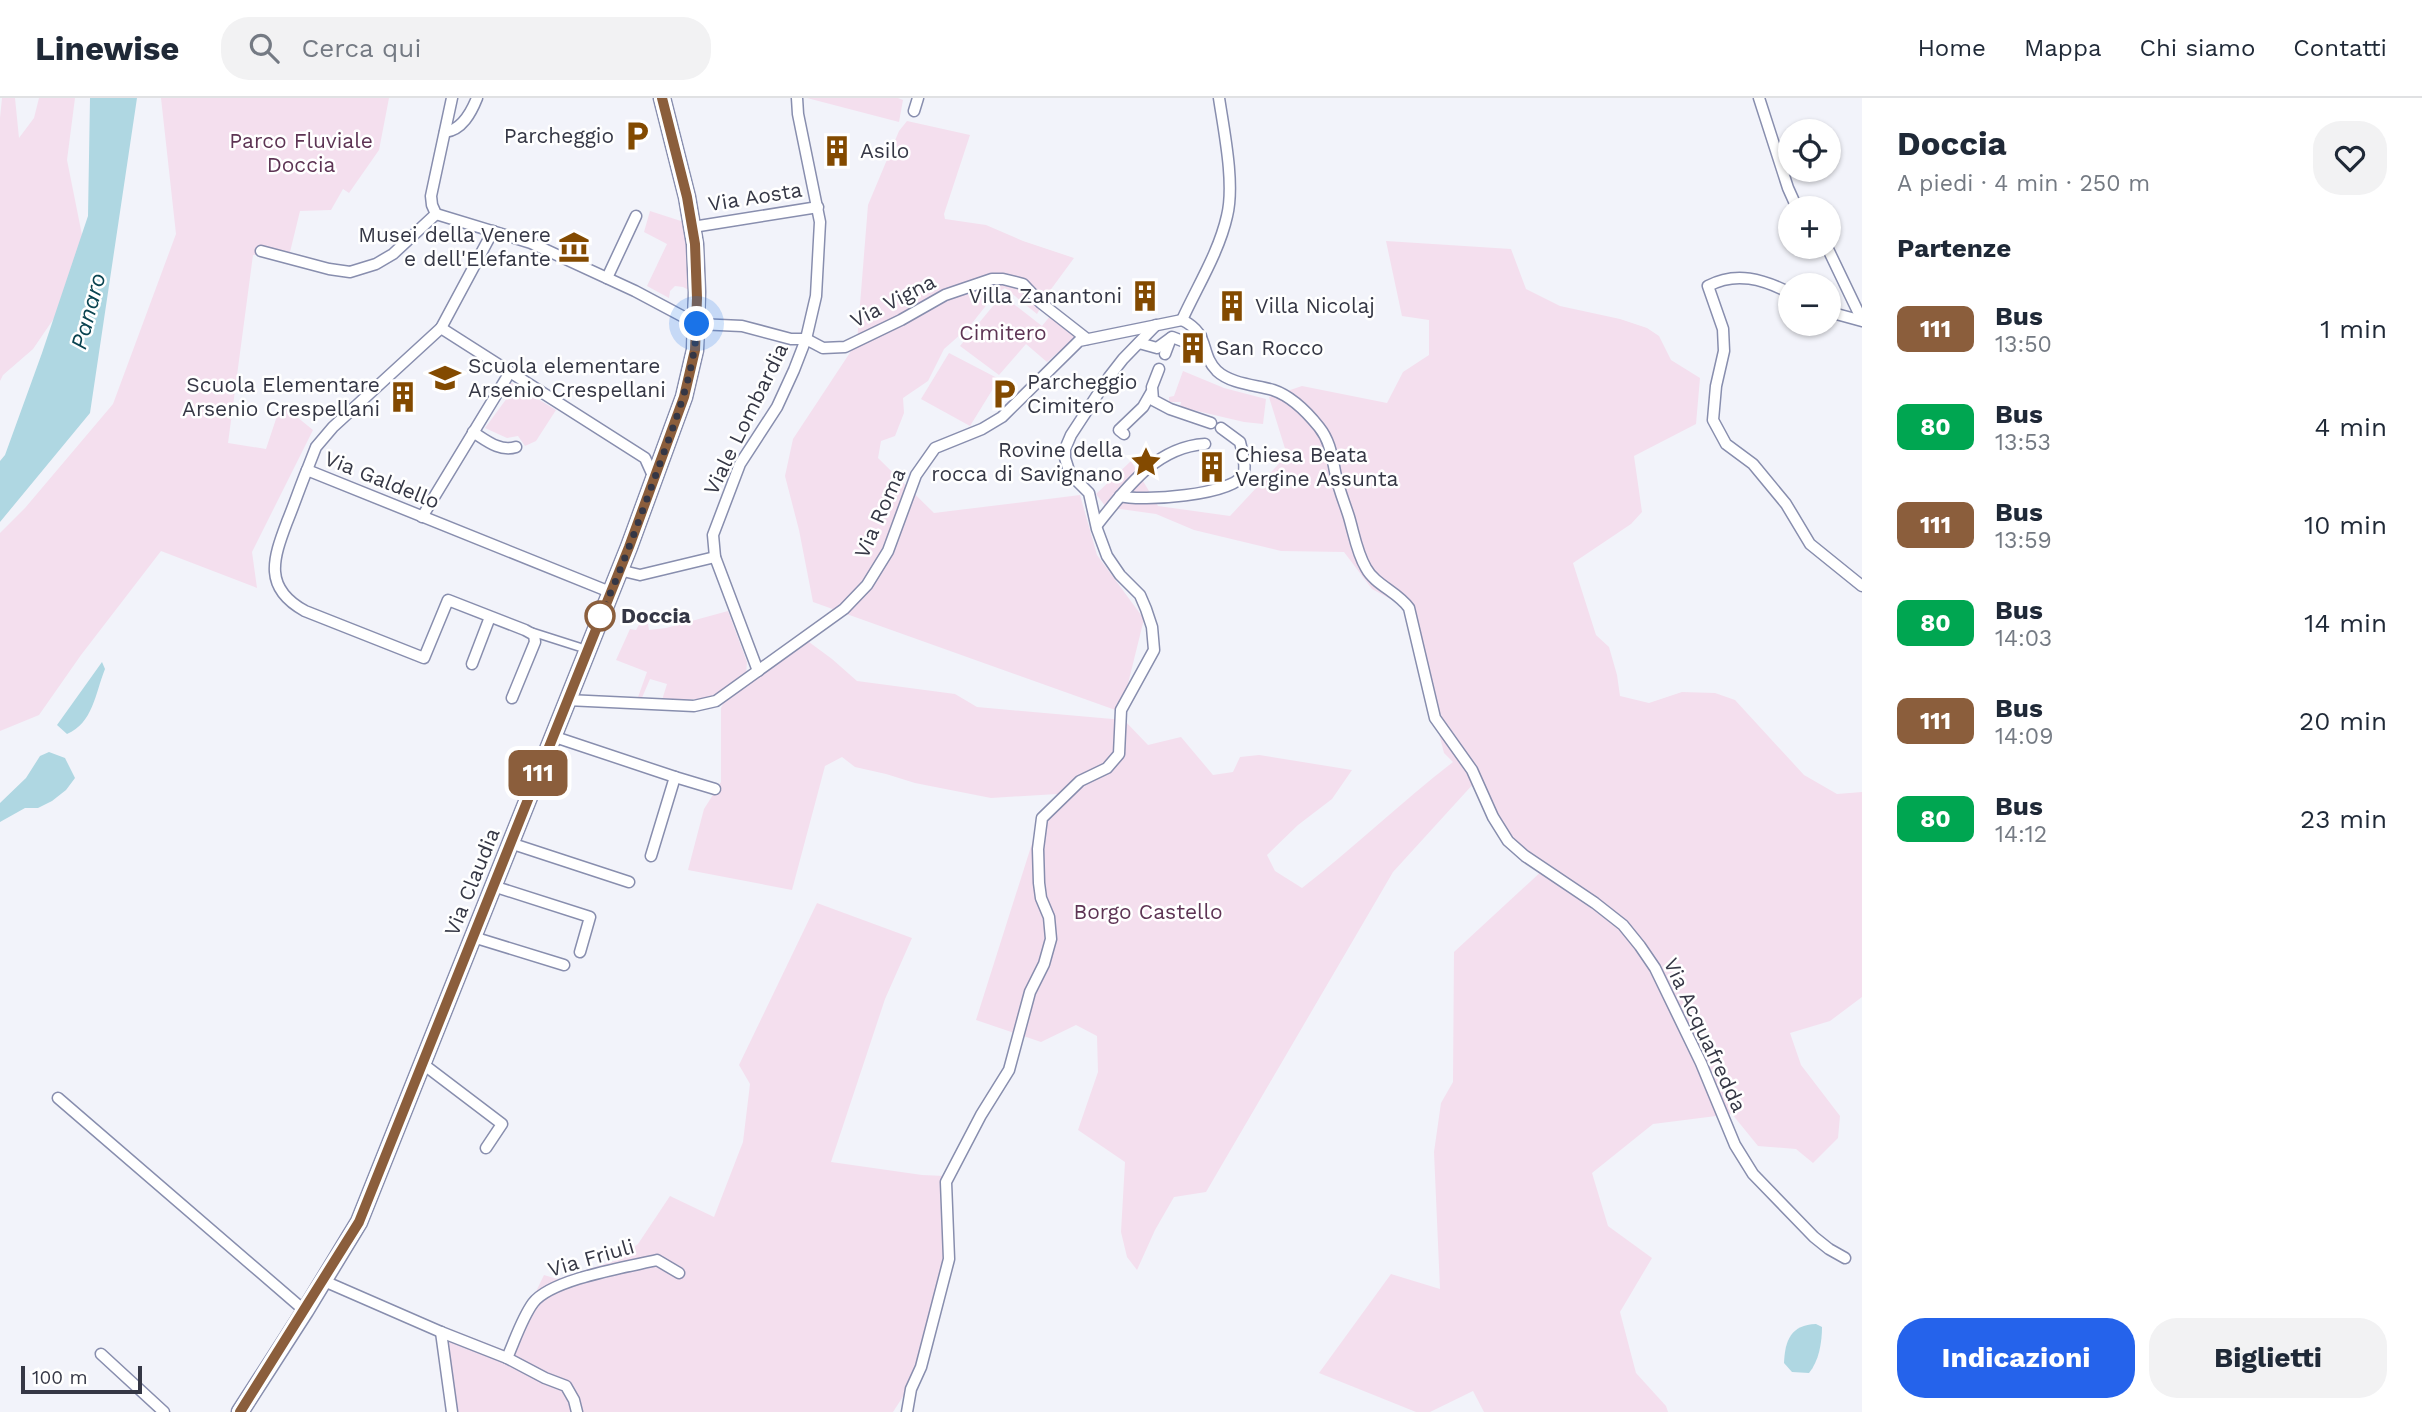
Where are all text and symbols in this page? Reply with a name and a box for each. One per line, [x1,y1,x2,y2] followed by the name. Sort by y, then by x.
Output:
[221,17,711,80] search box
[35,29,179,68] text: Linewise
[245,29,283,67] icon: search
[301,33,421,63] text: Cerca qui
[1917,34,1986,62] text: Home
[2024,34,2102,62] text: Mappa
[2140,34,2255,62] text: Chi siamo
[2293,34,2387,62] text: Contatti
[620,119,654,153] parking icon: Parcheggio
[1778,119,1841,336] map controls
[1778,119,1841,182] button: locate
[2313,121,2387,195] button: heart
[504,123,614,148] place label: Parcheggio
[1897,124,2007,163] text: Doccia
[229,128,373,177] park label: Parco Fluviale Doccia
[820,134,854,168] building icon: Asilo
[860,138,909,163] place label: Asilo
[1897,170,2150,197] text: A piedi · 4 min · 250 m
[706,177,804,216] street label: Via Aosta
[1778,196,1841,259] button: +
[358,222,551,271] place label: Musei della Venere e dell'Elefante
[557,230,591,264] museum icon: Musei della Venere e dell'Elefante
[1897,233,2011,263] text: Partenze
[846,268,940,333] street label: Via Vigna
[65,270,112,352] water label: Panaro
[1778,273,1841,336] button: −
[1128,279,1162,313] building icon: Villa Zanantoni
[969,283,1122,308] place label: Villa Zanantoni
[1215,289,1249,323] building icon: Villa Nicolaj
[1255,293,1375,318] place label: Villa Nicolaj
[1995,301,2043,331] text: Bus
[679,306,714,341] your location
[2320,314,2387,344] text: 1 min
[1920,315,1951,343] text: 111
[959,320,1047,345] park label: Cimitero
[1176,331,1210,365] building icon: San Rocco
[1995,331,2052,358] text: 13:50
[1216,335,1324,360] place label: San Rocco
[698,339,793,499] street label: Viale Lombardia
[468,353,666,402] place label: Scuola elementare Arsenio Crespellani
[428,361,462,395] school or university icon: Scuola elementare Arsenio Crespellani
[1027,369,1137,418] place label: Parcheggio Cimitero
[182,372,380,421] place label: Scuola Elementare Arsenio Crespellani
[987,377,1021,411] parking icon: Parcheggio Cimitero
[386,380,420,414] building icon: Scuola Elementare Arsenio Crespellani
[1995,399,2043,429] text: Bus
[2314,412,2387,442] text: 4 min
[1920,413,1951,441] text: 80
[1995,429,2051,456] text: 13:53
[931,437,1123,486] place label: Rovine della rocca di Savignano
[1235,442,1398,491] place label: Chiesa Beata Vergine Assunta
[321,445,443,514] street label: Via Galdello
[1129,445,1163,479] place icon: Rovine della rocca di Savignano
[1195,450,1229,484] building icon: Chiesa Beata Vergine Assunta
[849,464,911,562] street label: Via Roma
[1995,497,2043,527] text: Bus
[2304,510,2387,540] text: 10 min
[1920,511,1951,539] text: 111
[1995,527,2052,554] text: 13:59
[1995,595,2043,625] text: Bus
[585,601,615,631] marker: Doccia
[621,603,692,628] place label: Doccia
[2304,608,2387,638] text: 14 min
[1920,609,1951,637] text: 80
[1995,625,2052,652] text: 14:03
[1995,693,2043,723] text: Bus
[2299,706,2387,736] text: 20 min
[1920,707,1951,735] text: 111
[1995,723,2053,750] text: 14:09
[498,750,578,796] line badge: 111
[522,759,554,787] text: 111
[1995,791,2043,821] text: Bus
[2300,804,2387,834] text: 23 min
[1920,805,1951,833] text: 80
[1995,821,2047,848] text: 14:12
[439,824,505,939] street label: Via Claudia
[1073,899,1223,924] park label: Borgo Castello
[1659,954,1752,1116] street label: Via Acquafredda
[545,1233,637,1282] street label: Via Friuli
[1897,1318,2135,1398] button: Indicazioni
[2149,1318,2387,1398] button: Biglietti
[21,1363,142,1395] scale bar
[32,1366,88,1389] text: 100 m

